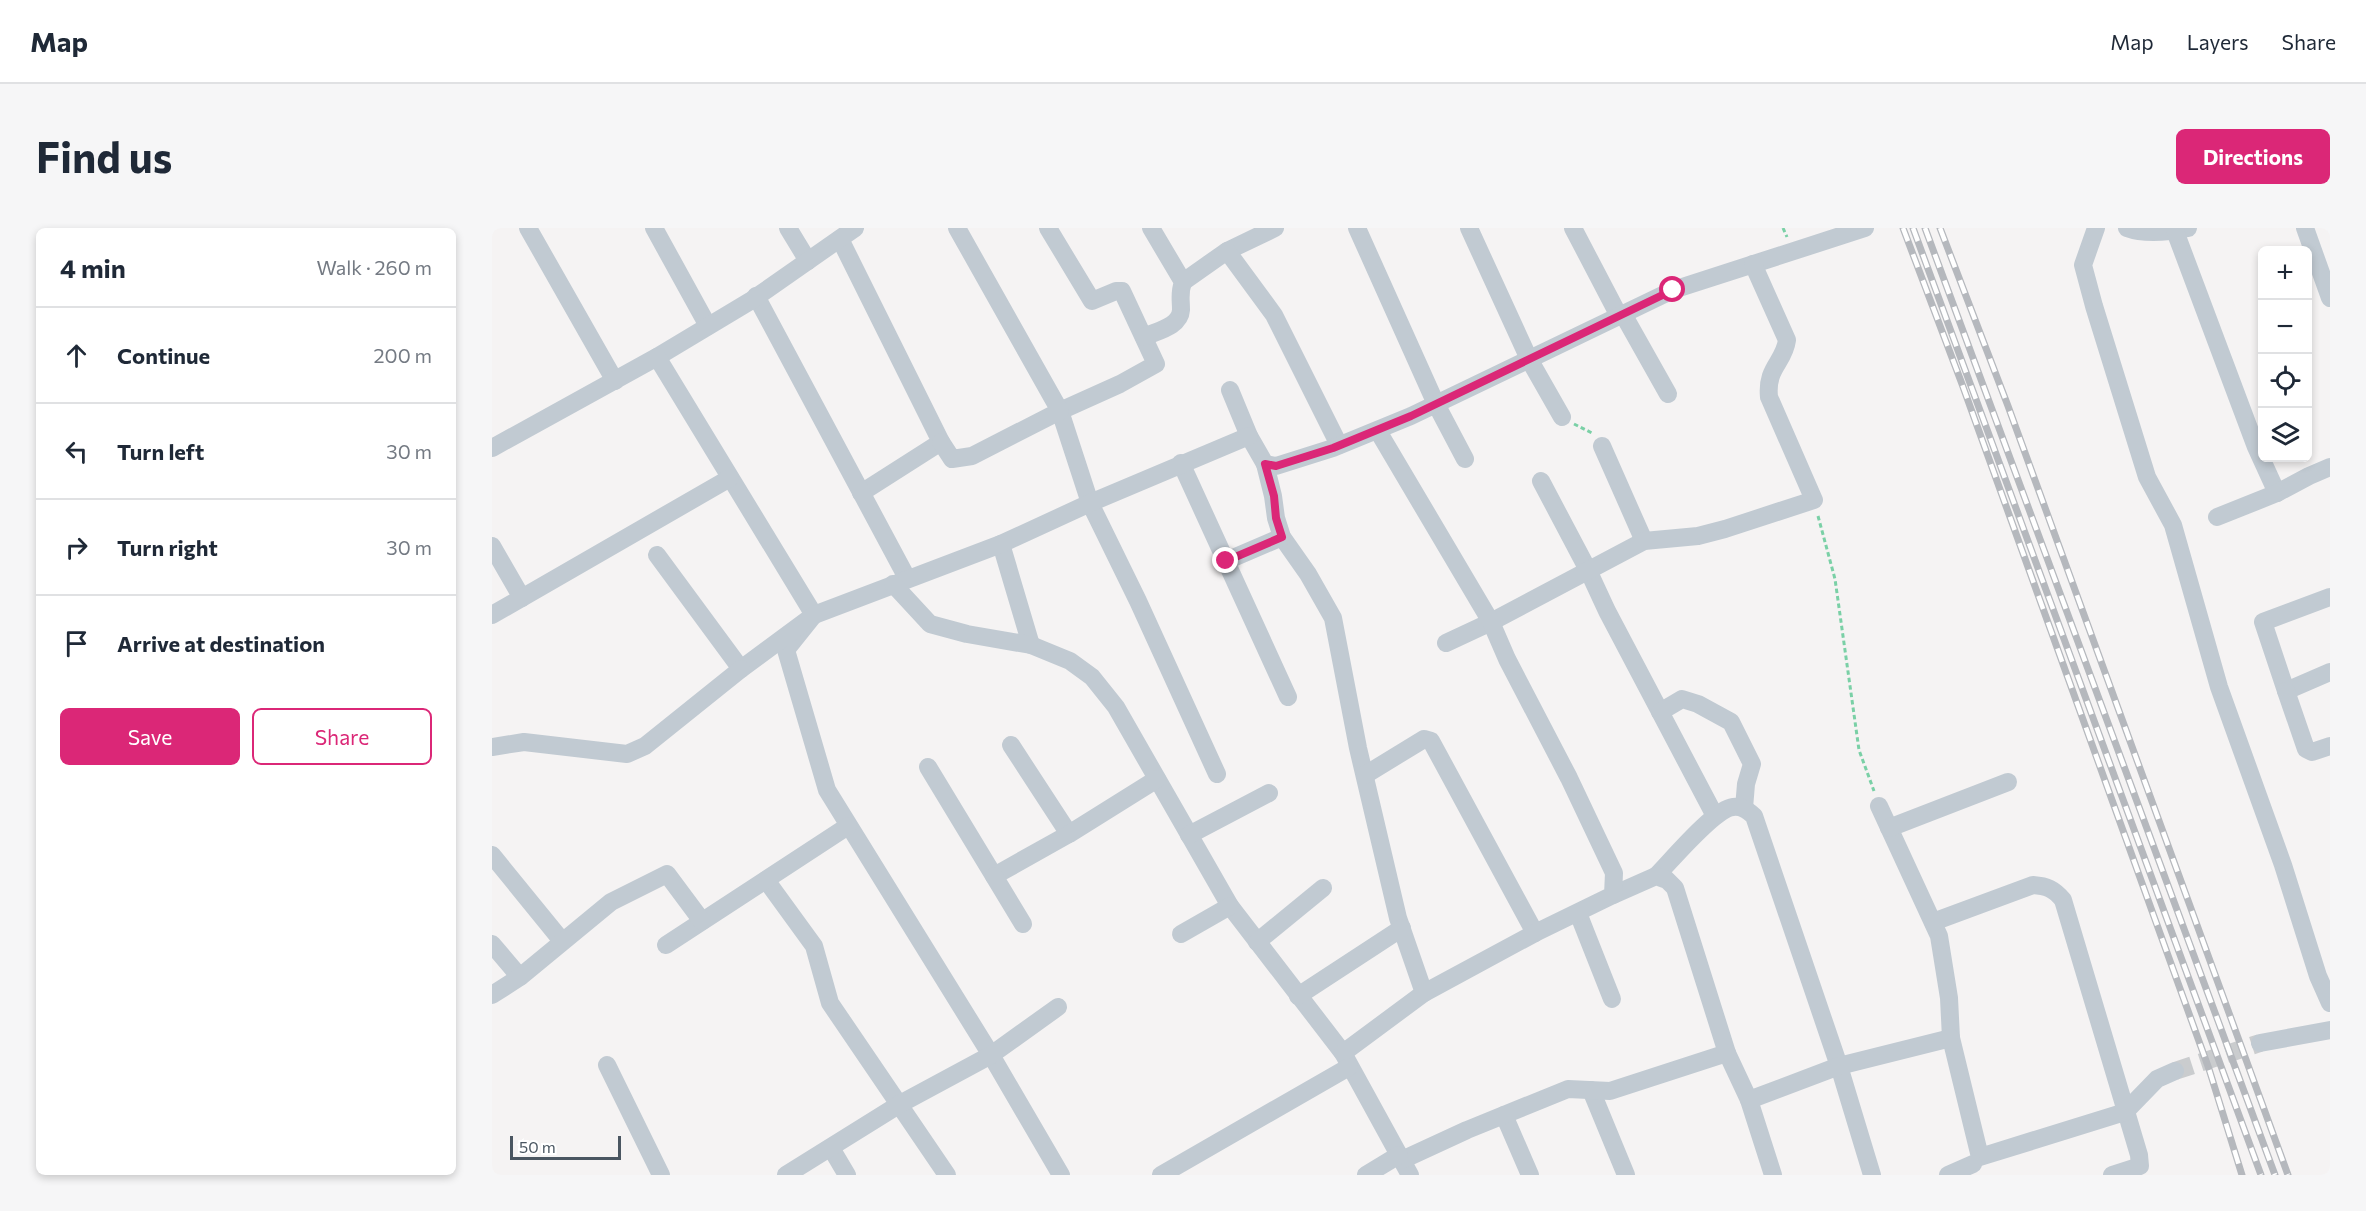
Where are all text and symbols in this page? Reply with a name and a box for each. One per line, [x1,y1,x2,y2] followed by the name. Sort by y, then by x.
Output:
[30,24,88,58] text: Map
[2110,29,2154,54] text: Map
[2187,29,2249,54] text: Layers
[2282,29,2336,54] text: Share
[2176,129,2330,184] button: Directions
[36,130,172,182] text: Find us
[2258,246,2312,462] map controls
[2258,246,2312,300] button: +
[60,252,126,283] text: 4 min
[316,255,432,279] text: Walk · 260 m
[1659,276,1685,302] route start
[2258,300,2312,354] button: −
[60,339,93,372] icon: ahead
[117,342,210,369] text: Continue
[374,343,432,367] text: 200 m
[2258,354,2312,408] button: locate
[2258,408,2312,462] button: layers
[60,435,93,468] icon: left
[117,438,204,465] text: Turn left
[386,439,432,463] text: 30 m
[60,531,93,564] icon: right
[117,534,218,561] text: Turn right
[386,535,432,559] text: 30 m
[1212,547,1238,573] route end
[60,627,93,660] icon: arrive
[117,630,325,657] text: Arrive at destination
[60,708,240,765] button: Save
[252,708,432,765] button: Share
[510,1133,621,1160] scale bar
[519,1137,556,1156] text: 50 m

